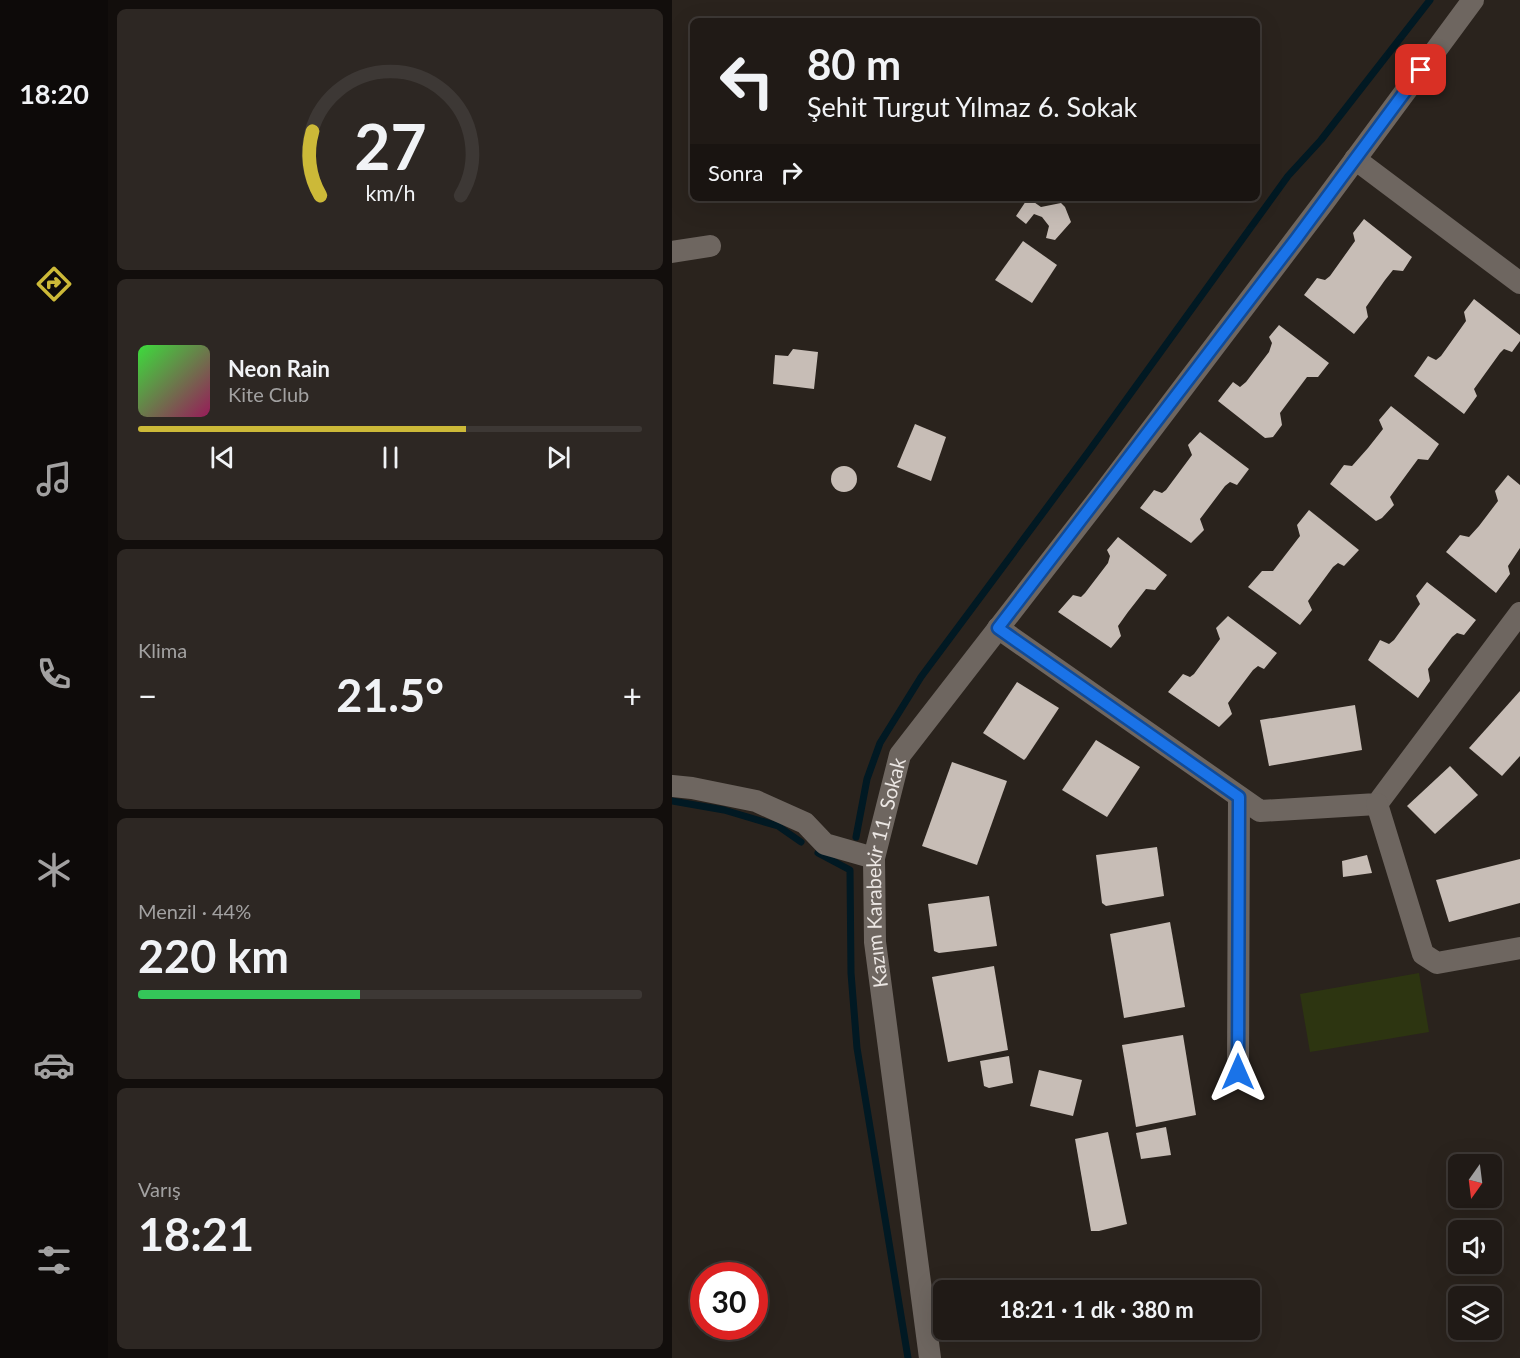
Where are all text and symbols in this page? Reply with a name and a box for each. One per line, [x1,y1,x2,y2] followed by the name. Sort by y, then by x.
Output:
[807,39,901,89] text: 80 m
[708,42,786,120] icon: left
[1395,44,1446,95] pin
[1404,53,1437,86] icon: arrive
[19,77,89,110] text: 18:20
[807,90,1137,123] text: Şehit Turgut Yılmaz 6. Sokak
[354,109,426,184] text: 27
[775,156,808,189] icon: right
[708,159,763,186] text: Sonra
[365,181,415,207] text: km/h
[33,263,75,305] icon: directions
[228,355,330,382] text: Neon Rain
[228,382,309,406] text: Kite Club
[206,441,239,474] icon: previous
[374,441,407,474] icon: pause
[542,441,575,474] icon: next
[33,458,75,500] icon: music
[138,638,187,662] text: Klima
[33,653,75,695] icon: phone
[336,668,444,722] text: 21.5°
[138,675,157,715] text: −
[623,675,642,715] text: +
[861,754,910,989] street label: Kazım Karabekir 11. Sokak
[33,849,75,891] icon: climate
[138,899,251,923] text: Menzil · 44%
[138,929,289,983] text: 220 km
[1206,1040,1270,1104] position arrow
[33,1044,75,1086] icon: car
[1448,1154,1502,1208] north arrow
[1448,1154,1502,1340] map controls
[138,1177,181,1201] text: Varış
[138,1207,254,1261] text: 18:21
[1448,1220,1502,1274] button: sound
[33,1239,75,1281] icon: filters
[690,1262,768,1340] speed limit sign: 30
[1448,1286,1502,1340] button: layers
[999,1296,1194,1323] text: 18:21 · 1 dk · 380 m

